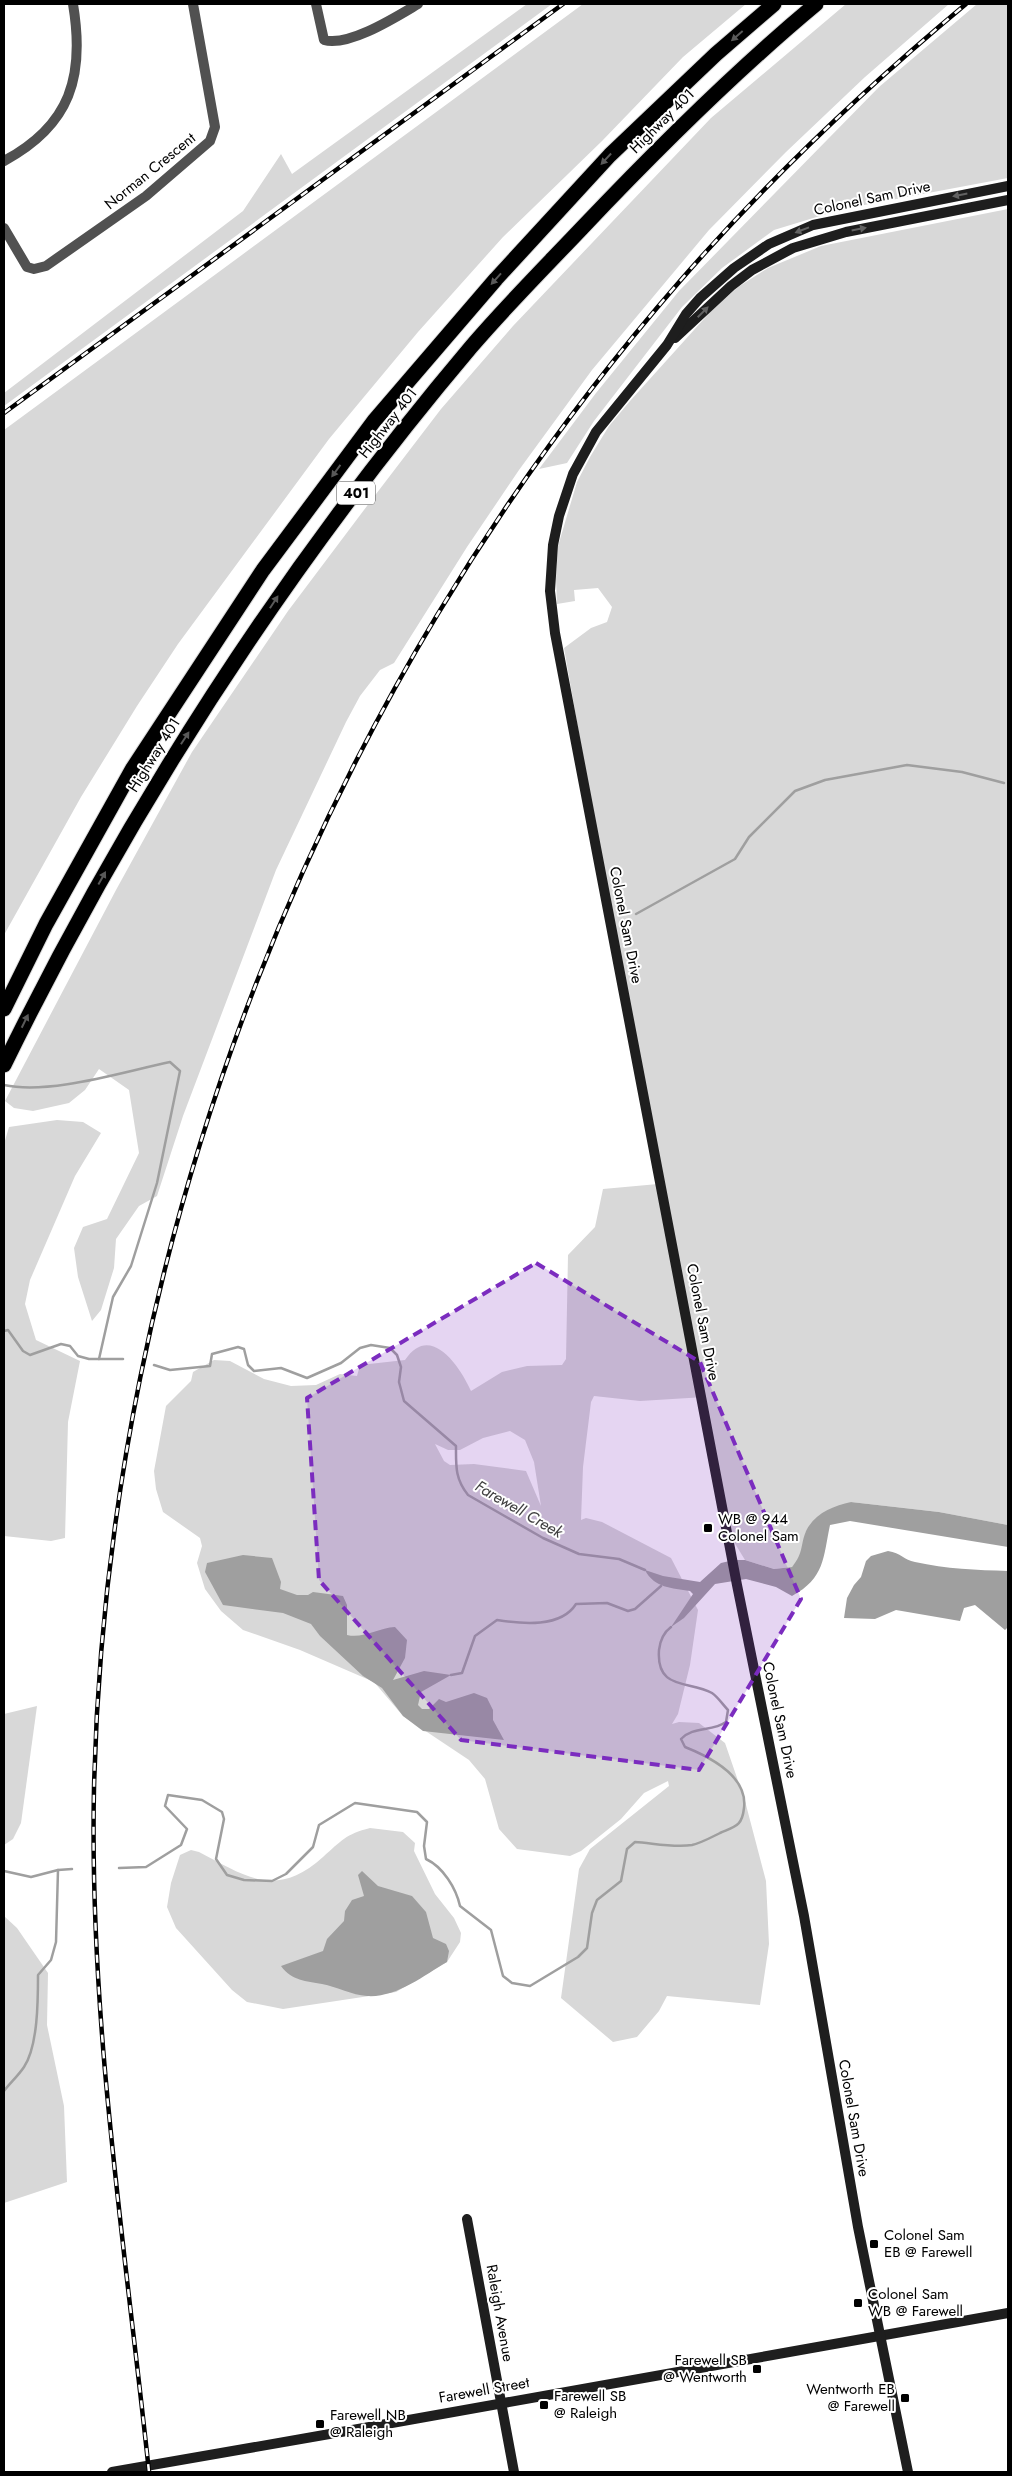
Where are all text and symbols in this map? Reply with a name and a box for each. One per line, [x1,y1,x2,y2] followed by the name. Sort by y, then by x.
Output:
[732,30,744,42] one-way arrow
[625,84,699,158] street label: Highway 401
[100,127,201,215] street label: Norman Crescent
[600,153,612,165] one-way arrow
[812,175,933,221] street label: Colonel Sam Drive
[952,192,968,200] one-way arrow
[852,225,868,233] one-way arrow
[794,226,809,234] one-way arrow
[490,272,502,284] one-way arrow
[697,306,709,318] one-way arrow
[353,383,423,463] street label: Highway 401
[331,464,342,477] one-way arrow
[337,482,375,504] road number: 401
[269,595,279,609] one-way arrow
[122,714,186,796] street label: Highway 401
[180,731,190,745] one-way arrow
[604,865,648,986] street label: Colonel Sam Drive
[97,871,106,884] one-way arrow
[21,1014,29,1028] one-way arrow
[681,1262,725,1383] street label: Colonel Sam Drive
[471,1475,568,1544] water label: Farewell Creek
[718,1508,799,1547] place label: WB @ 944 Colonel Sam
[702,1522,714,1534] marker: WB @ 944 Colonel Sam
[757,1660,803,1781] street label: Colonel Sam Drive
[833,2058,875,2179] street label: Colonel Sam Drive
[884,2224,972,2263] place label: Colonel Sam EB @ Farewell
[868,2238,880,2250] marker: Colonel Sam EB @ Farewell
[481,2263,519,2364] street label: Raleigh Avenue
[868,2283,963,2322] place label: Colonel Sam WB @ Farewell
[852,2297,864,2309] marker: Colonel Sam WB @ Farewell
[663,2349,747,2388] place label: Farewell SB @ Wentworth
[751,2363,763,2375] marker: Farewell SB @ Wentworth
[437,2371,531,2409] street label: Farewell Street
[806,2378,895,2417] place label: Wentworth EB @ Farewell
[554,2385,626,2424] place label: Farewell SB @ Raleigh
[899,2392,911,2404] marker: Wentworth EB @ Farewell
[538,2399,550,2411] marker: Farewell SB @ Raleigh
[330,2404,406,2443] place label: Farewell NB @ Raleigh
[314,2418,326,2430] marker: Farewell NB @ Raleigh

